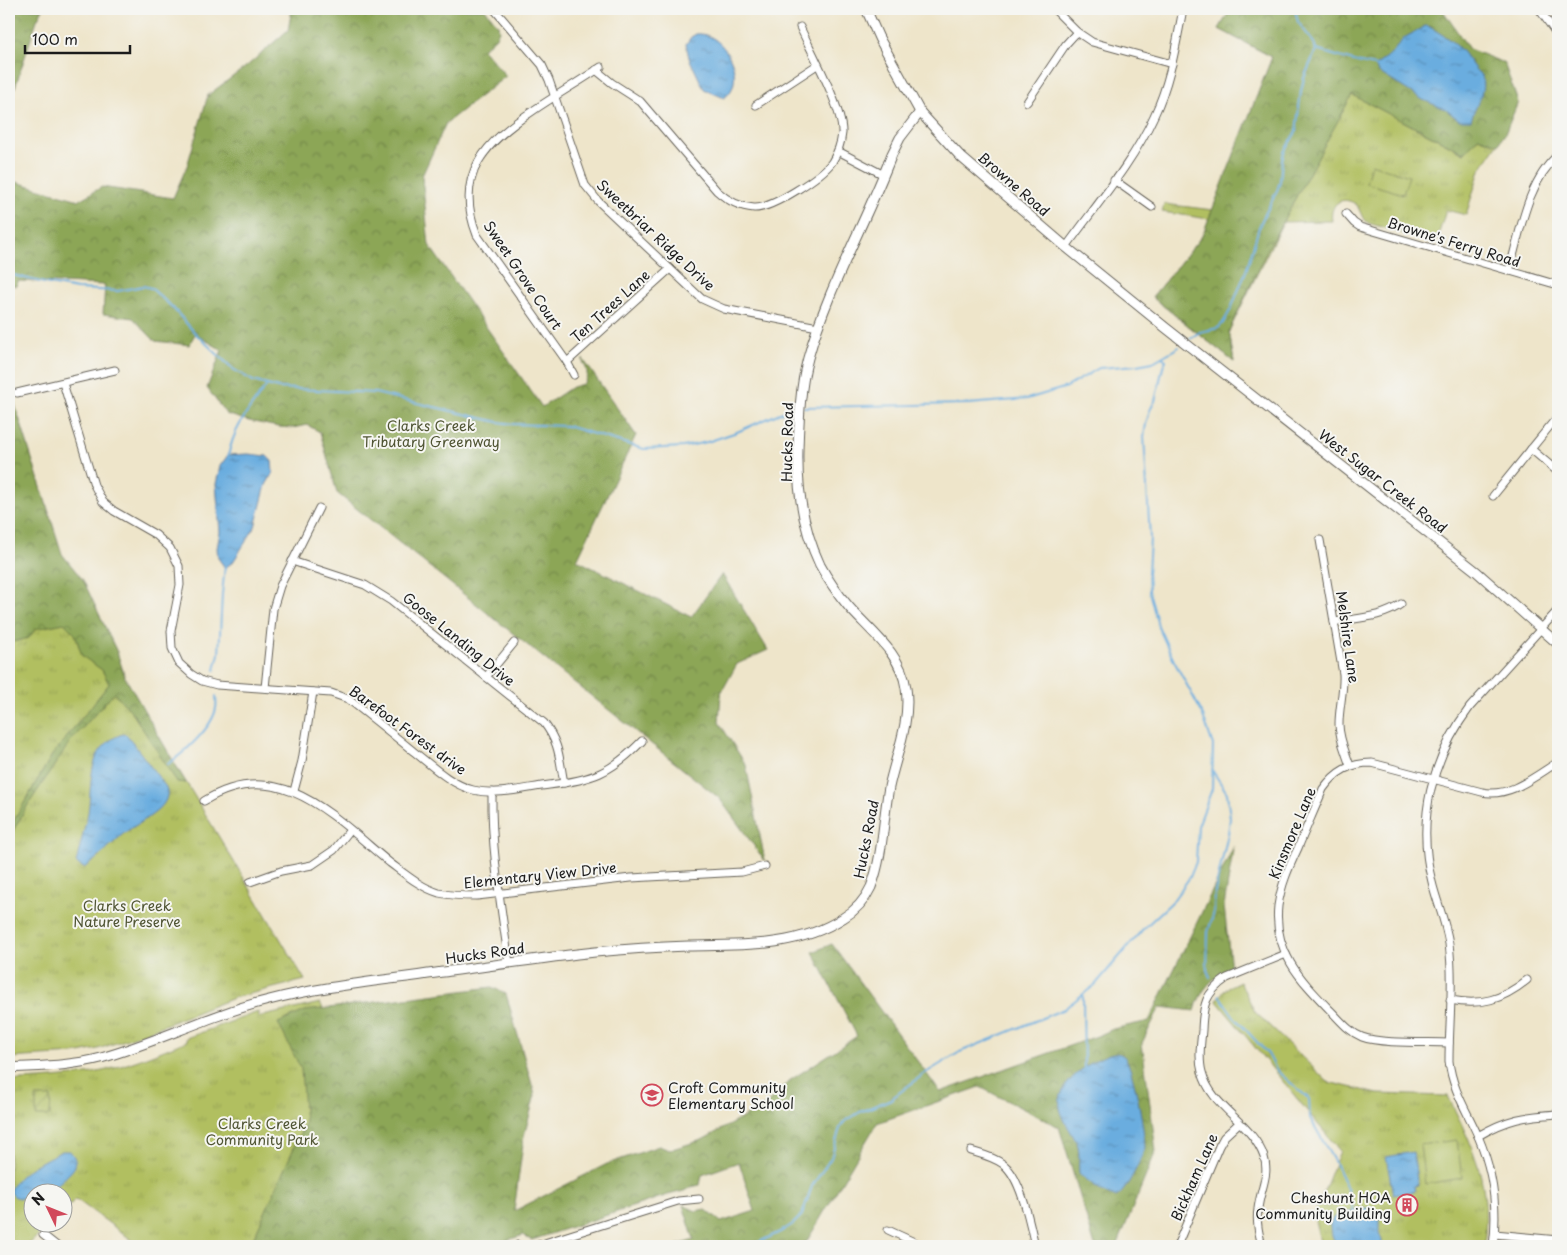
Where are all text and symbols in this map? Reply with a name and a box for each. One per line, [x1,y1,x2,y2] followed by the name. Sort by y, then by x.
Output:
[25,22,130,54] scale bar
[32,27,78,50] text: 100 m
[974,147,1054,221] street label: Browne Road
[592,174,720,296] street label: Sweetbriar Ridge Drive
[1385,212,1523,272] street label: Browne's Ferry Road
[479,216,568,334] street label: Sweet Grove Court
[566,265,654,347] street label: Ten Trees Lane
[776,402,798,482] street label: Hucks Road
[362,415,500,452] park label: Clarks Creek Tributary Greenway
[1314,424,1452,538] street label: West Sugar Creek Road
[398,587,520,691] street label: Goose Landing Drive
[1331,590,1365,685] street label: Melshire Lane
[345,680,471,780] street label: Barefoot Forest drive
[1263,784,1321,882] street label: Kinsmore Lane
[848,798,884,880] street label: Hucks Road
[463,857,617,893] street label: Elementary View Drive
[73,895,181,932] park label: Clarks Creek Nature Preserve
[444,937,526,969] street label: Hucks Road
[668,1077,794,1114] place label: Croft Community Elementary School
[640,1083,664,1107] school or university icon: Croft Community Elementary School
[206,1113,319,1150] park label: Clarks Creek Community Park
[1165,1130,1223,1224] street label: Bickham Lane
[22,1182,72,1232] north arrow
[1255,1187,1391,1224] place label: Cheshunt HOA Community Building
[27,1188,50,1210] text: N
[1395,1193,1419,1217] building icon: Cheshunt HOA Community Building

